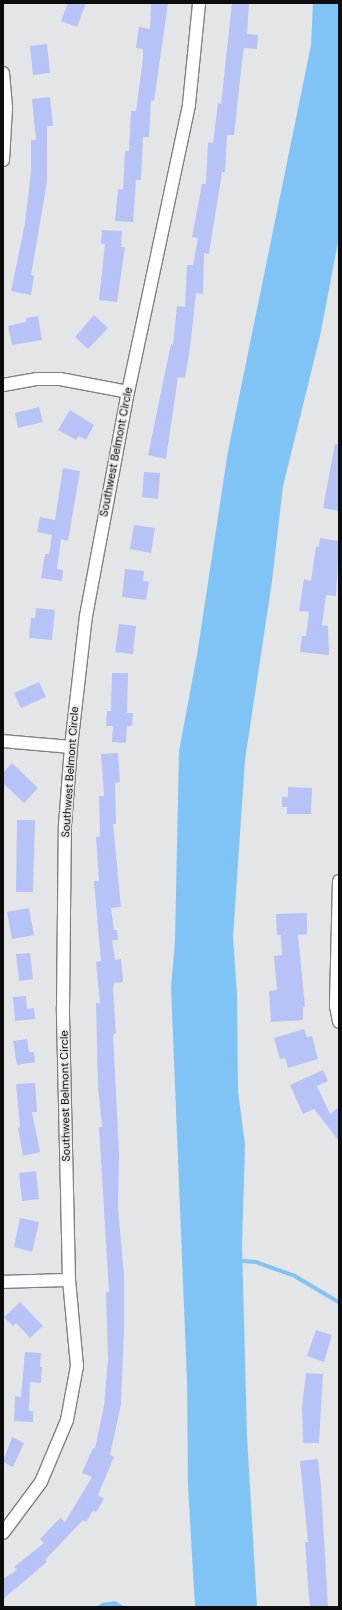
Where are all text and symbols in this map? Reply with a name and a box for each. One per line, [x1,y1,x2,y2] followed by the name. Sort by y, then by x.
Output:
[97,386,135,518] street label: Southwest Belmont Circle
[59,706,81,838] street label: Southwest Belmont Circle
[57,1030,73,1162] street label: Southwest Belmont Circle

